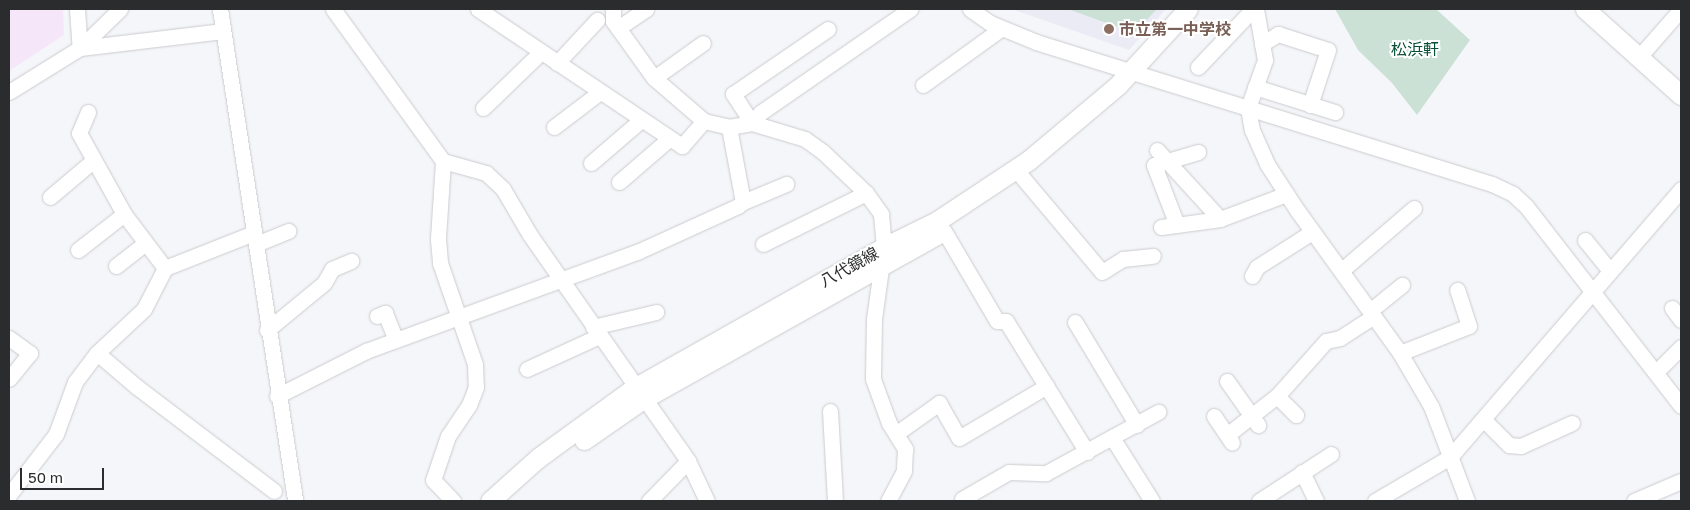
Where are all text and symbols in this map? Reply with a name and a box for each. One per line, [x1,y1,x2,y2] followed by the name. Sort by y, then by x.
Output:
[1119,19,1231,39] place label: 市立第一中学校
[1103,23,1115,35] marker: 市立第一中学校
[1391,39,1439,59] park label: 松浜軒
[816,243,882,291] street label: 八代鏡線
[22,458,106,490] scale bar
[28,468,63,486] text: 50 m

